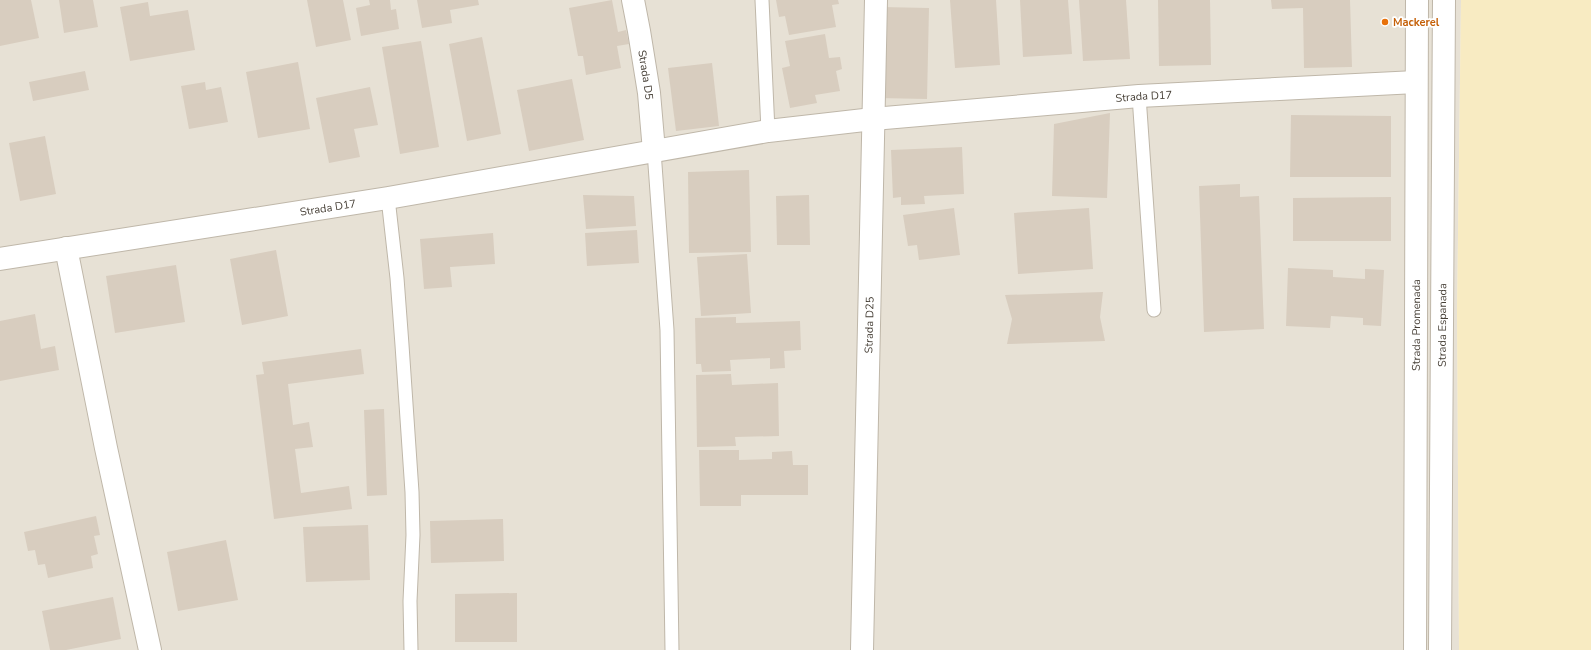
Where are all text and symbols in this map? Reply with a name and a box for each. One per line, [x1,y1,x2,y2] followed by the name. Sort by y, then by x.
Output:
[1393,15,1440,30] place label: Mackerel
[1380,17,1390,27] marker: Mackerel
[635,49,657,101] street label: Strada D5
[1115,87,1172,106] street label: Strada D17
[299,196,357,219] street label: Strada D17
[1408,279,1424,371] street label: Strada Promenada
[1434,283,1450,367] street label: Strada Espanada
[861,296,877,354] street label: Strada D25

